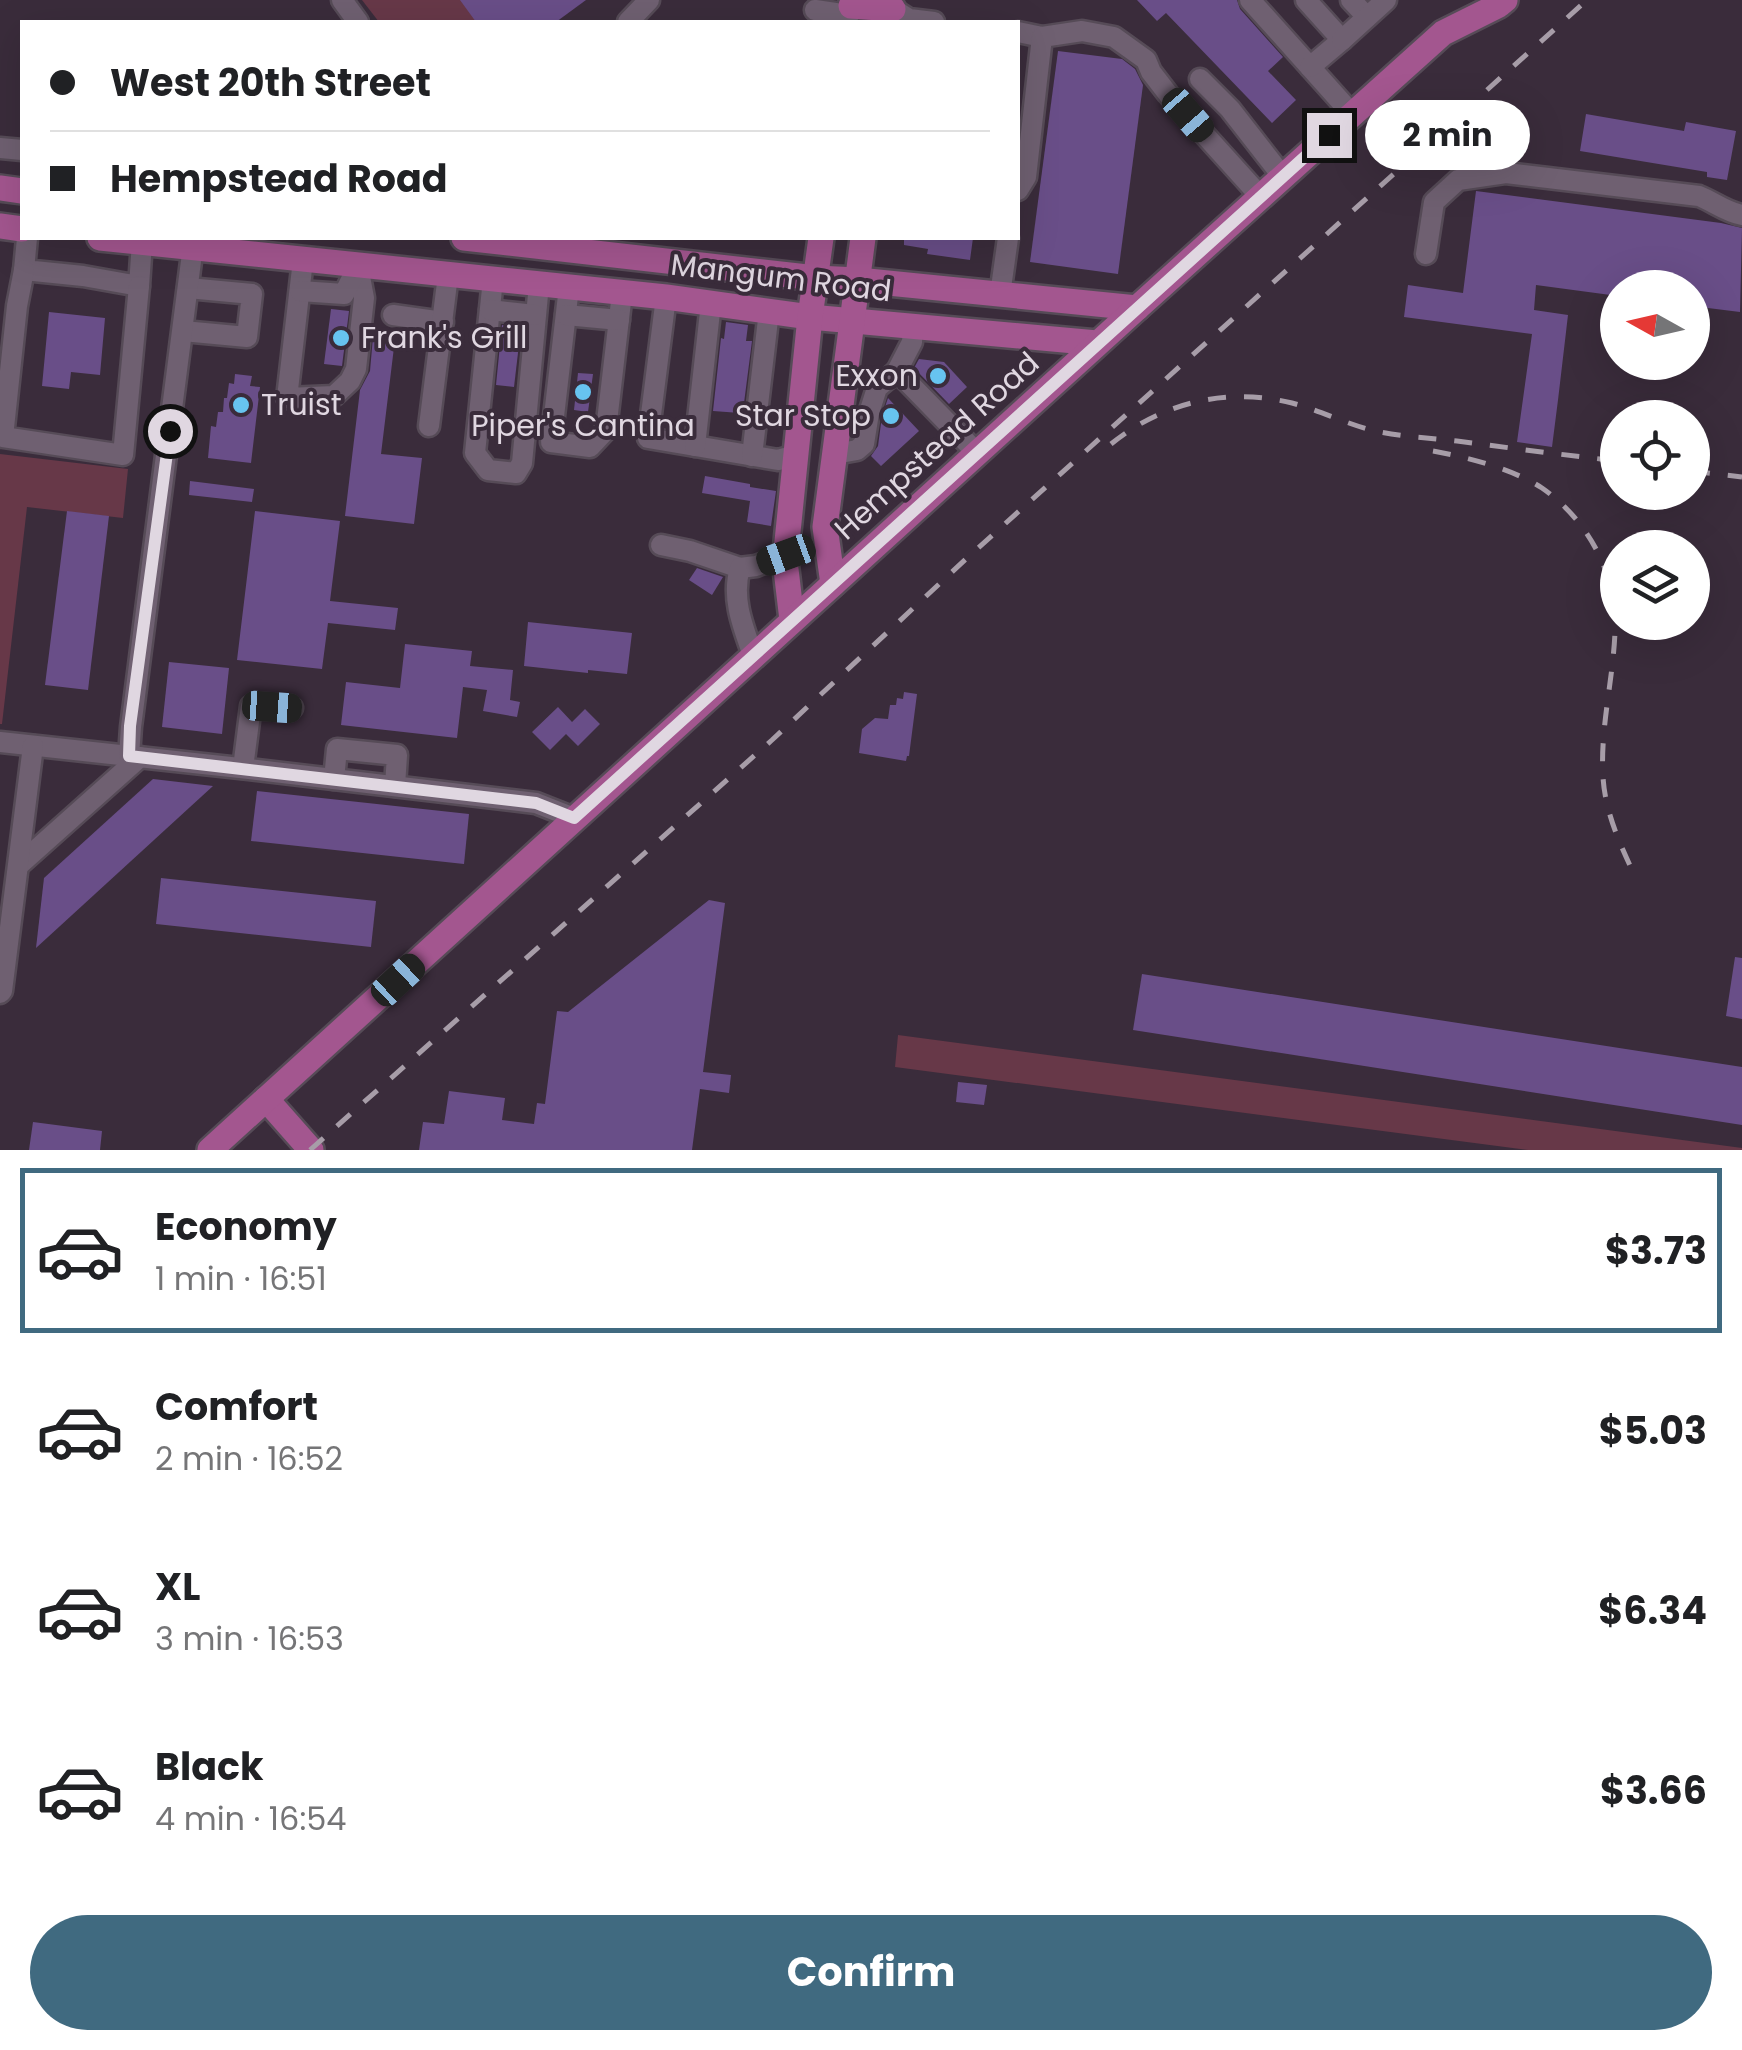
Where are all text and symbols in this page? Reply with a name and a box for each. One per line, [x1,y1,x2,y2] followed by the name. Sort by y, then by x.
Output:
[110,56,431,109] text: West 20th Street
[1157,83,1219,147] car
[1364,100,1529,170] callout: 2 min
[1403,112,1492,157] text: 2 min
[1307,113,1352,158] route end
[110,152,448,205] text: Hempstead Road
[668,243,894,312] street label: Mangum Road
[1600,270,1710,380] north arrow
[1600,270,1710,640] map controls
[361,316,527,359] place label: Frank's Grill
[330,327,352,349] marker: Frank's Grill
[825,342,1049,549] street label: Hempstead Road
[835,354,918,397] place label: Exxon
[927,365,949,387] marker: Exxon
[572,381,594,403] marker: Piper's Cantina
[261,383,342,426] place label: Truist
[230,394,252,416] marker: Truist
[735,394,871,437] place label: Star Stop
[1600,400,1710,510] button: locate
[471,404,695,447] place label: Piper's Cantina
[880,405,902,427] marker: Star Stop
[148,409,193,454] route start
[1600,530,1710,640] button: layers
[753,531,819,579] car
[241,690,303,724] car
[366,949,430,1011] car
[155,1200,337,1253] text: Economy
[35,1206,125,1296] icon: car
[1605,1224,1707,1277] text: $3.73
[155,1256,327,1301] text: 1 min · 16:51
[155,1380,318,1433] text: Comfort
[35,1386,125,1476] icon: car
[1599,1404,1707,1457] text: $5.03
[155,1436,343,1481] text: 2 min · 16:52
[155,1560,200,1613] text: XL
[35,1566,125,1656] icon: car
[1598,1584,1707,1637] text: $6.34
[155,1616,344,1661] text: 3 min · 16:53
[155,1740,264,1793] text: Black
[35,1746,125,1836] icon: car
[1600,1764,1707,1817] text: $3.66
[155,1796,346,1841] text: 4 min · 16:54
[30,1915,1712,2030] button: Confirm

